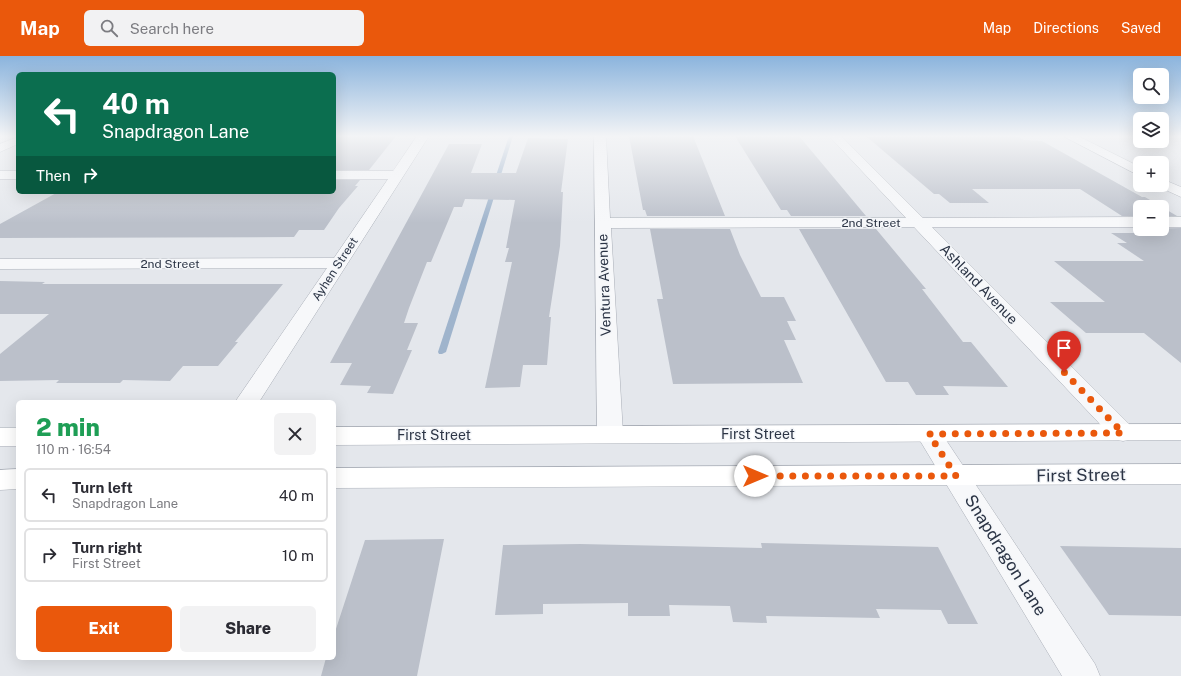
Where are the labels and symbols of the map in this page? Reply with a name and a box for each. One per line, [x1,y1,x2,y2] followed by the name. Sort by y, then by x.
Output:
[841,216,901,230] street label: 2nd Street
[594,233,614,337] street label: Ventura Avenue
[309,234,361,303] street label: Ayhen Street
[937,241,1021,327] street label: Ashland Avenue
[140,257,200,271] street label: 2nd Street
[1047,331,1081,372] pin
[721,426,795,442] street label: First Street
[397,427,471,443] street label: First Street
[734,455,776,497] position arrow
[1036,464,1126,486] street label: First Street
[961,491,1051,619] street label: Snapdragon Lane

